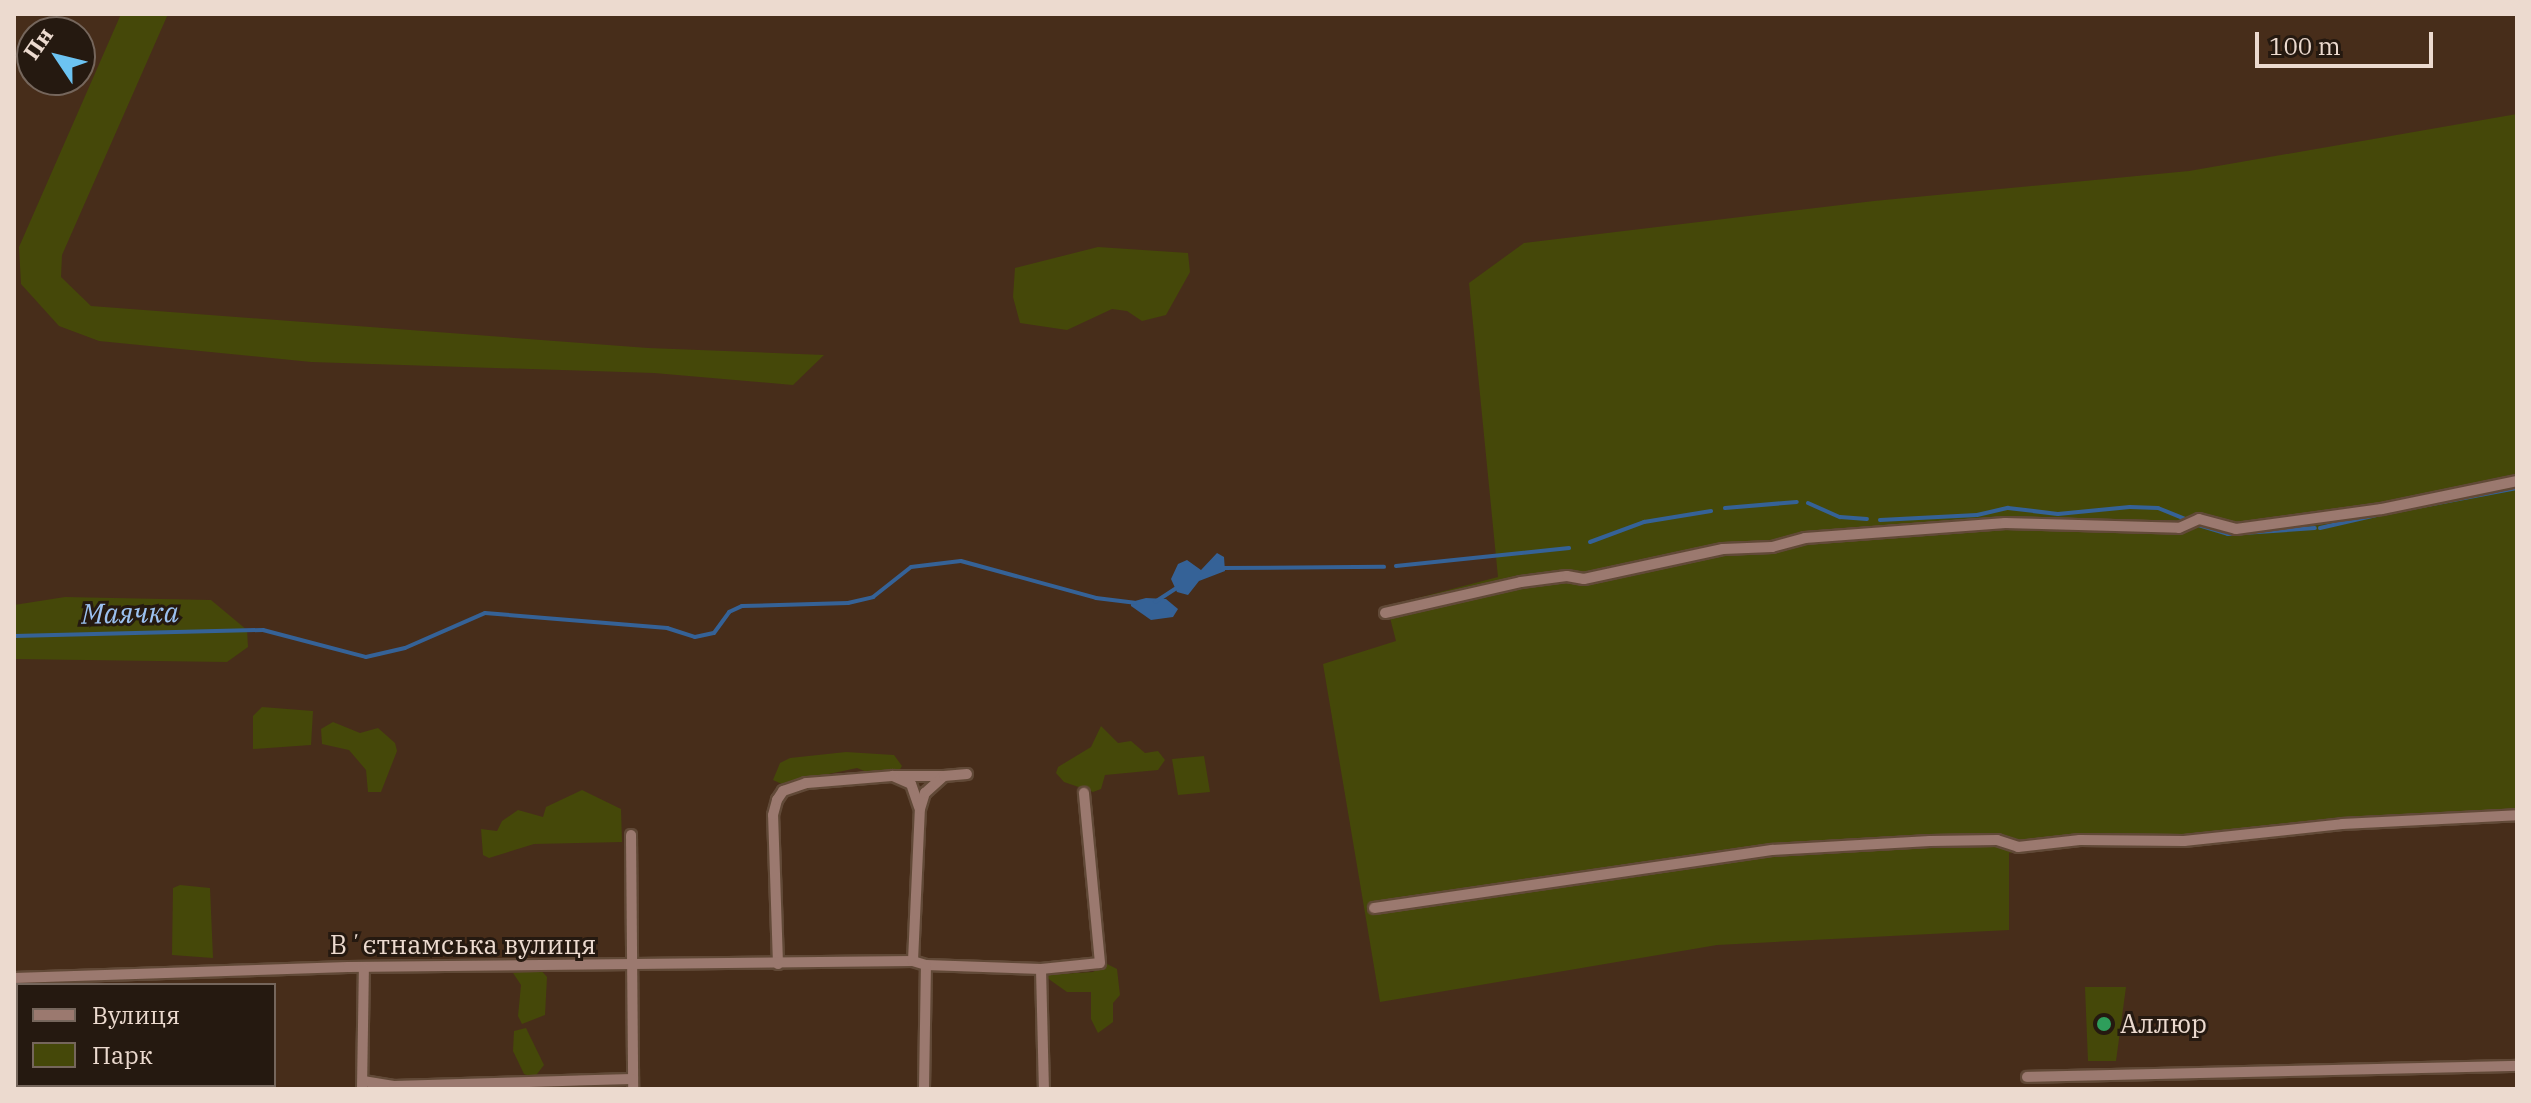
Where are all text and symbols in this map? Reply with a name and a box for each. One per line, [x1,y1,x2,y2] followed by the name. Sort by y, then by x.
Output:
[16,16,96,96] north arrow
[2259,16,2437,66] scale bar
[16,21,59,65] text: Пн
[2269,30,2341,62] text: 100 m
[81,595,179,631] water label: Маячка
[330,929,596,961] street label: Вʼєтнамська вулиця
[16,983,276,1087] legend
[92,999,180,1031] text: Вулиця
[2120,1008,2207,1040] place label: Аллюр
[2095,1015,2113,1033] marker: Аллюр
[92,1039,153,1071] text: Парк

